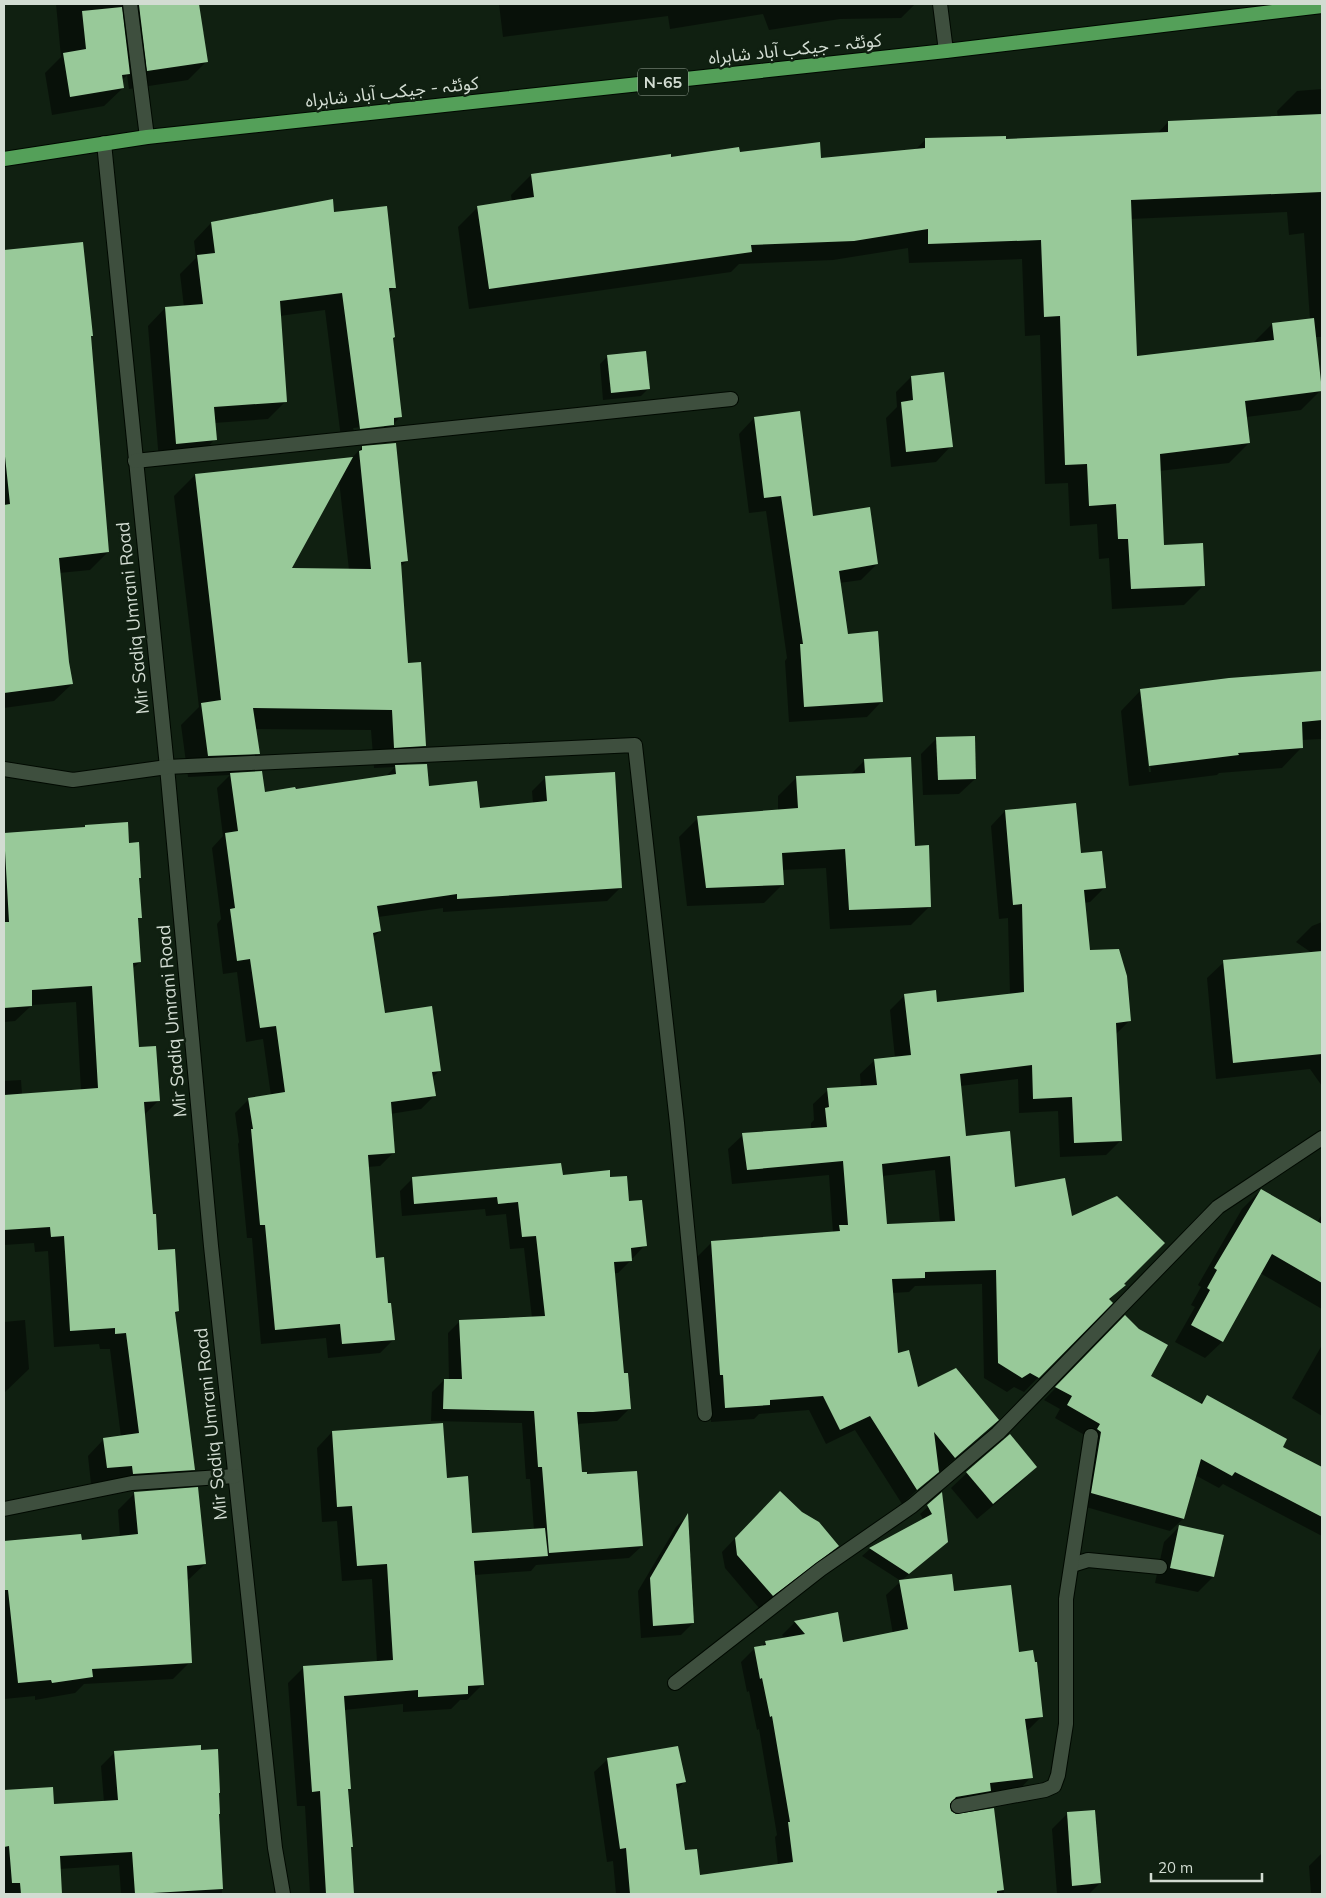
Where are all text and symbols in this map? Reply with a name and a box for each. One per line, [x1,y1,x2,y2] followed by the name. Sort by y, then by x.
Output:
[707,28,883,69] street label: کوئٹہ - جیکب آباد شاہراہ
[638,68,688,95] road number: N-65
[304,71,480,112] street label: کوئٹہ - جیکب آباد شاہراہ
[111,521,154,715] street label: Mir Sadiq Umrani Road
[152,924,191,1118] street label: Mir Sadiq Umrani Road
[189,1327,232,1521] street label: Mir Sadiq Umrani Road
[1151,1850,1262,1882] scale bar
[1158,1858,1193,1877] text: 20 m

